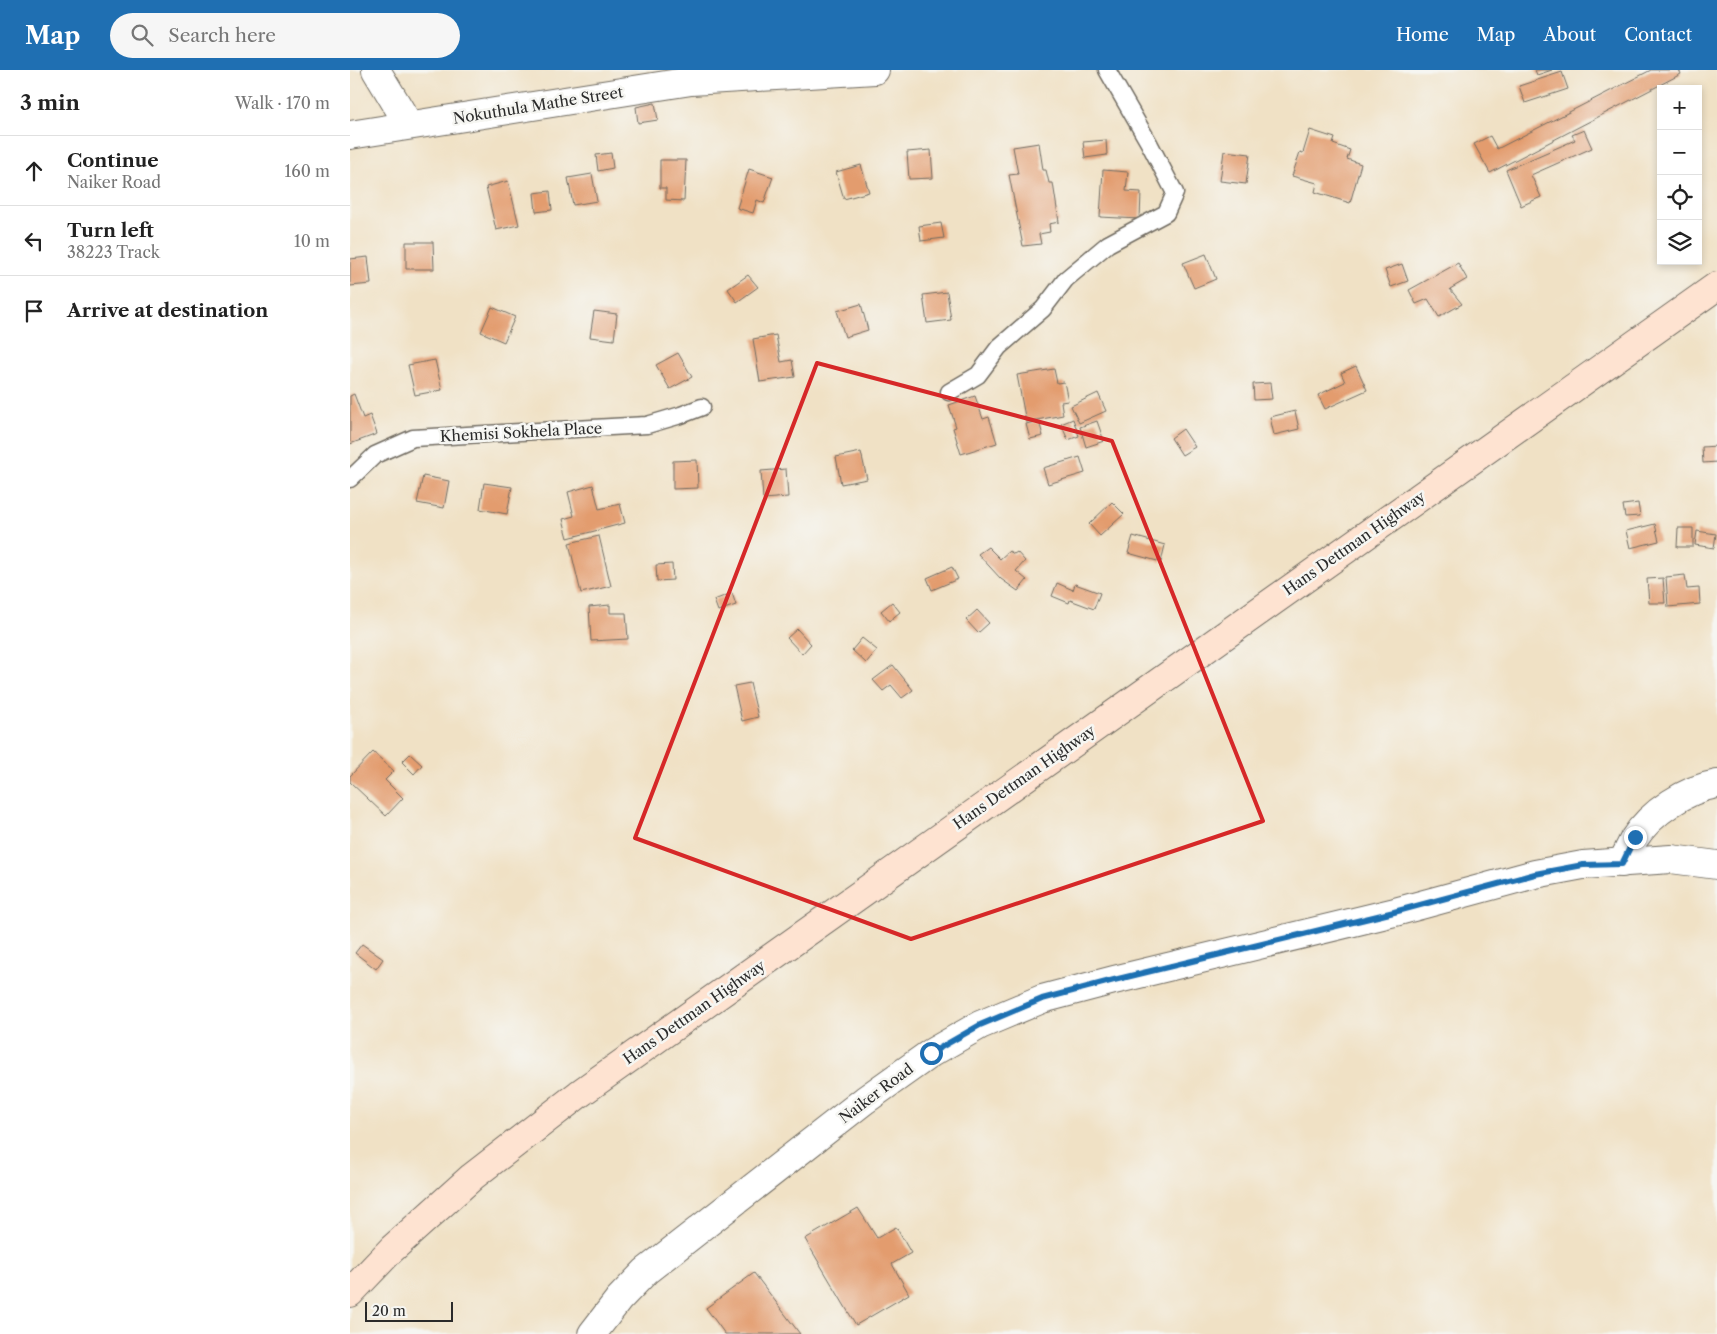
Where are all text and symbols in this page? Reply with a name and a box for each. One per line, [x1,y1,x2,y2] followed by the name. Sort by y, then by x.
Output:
[110,13,460,58] search box
[25,21,80,50] text: Map
[128,21,156,49] icon: search
[168,24,276,47] text: Search here
[1396,24,1449,46] text: Home
[1477,24,1515,46] text: Map
[1543,24,1596,46] text: About
[1624,24,1692,46] text: Contact
[452,82,625,128] street label: Nokuthula Mathe Street
[1657,85,1702,265] map controls
[1657,85,1702,130] button: +
[20,90,80,115] text: 3 min
[235,93,330,113] text: Walk · 170 m
[1657,130,1702,175] button: −
[67,149,159,172] text: Continue
[20,157,48,185] icon: ahead
[285,161,330,181] text: 160 m
[67,172,161,192] text: Naiker Road
[1657,175,1702,220] button: locate
[67,219,154,242] text: Turn left
[1657,220,1702,265] button: layers
[20,227,48,255] icon: left
[294,231,330,251] text: 10 m
[67,242,160,262] text: 38223 Track
[20,297,48,325] icon: arrive
[67,299,268,322] text: Arrive at destination
[439,418,603,446] street label: Khemisi Sokhela Place
[1279,486,1429,599] street label: Hans Dettman Highway
[949,720,1099,833] street label: Hans Dettman Highway
[1624,826,1647,849] route end
[619,955,769,1068] street label: Hans Dettman Highway
[920,1042,943,1065] route start
[835,1059,917,1127] street label: Naiker Road
[365,1299,452,1322] scale bar
[372,1302,406,1320] text: 20 m

